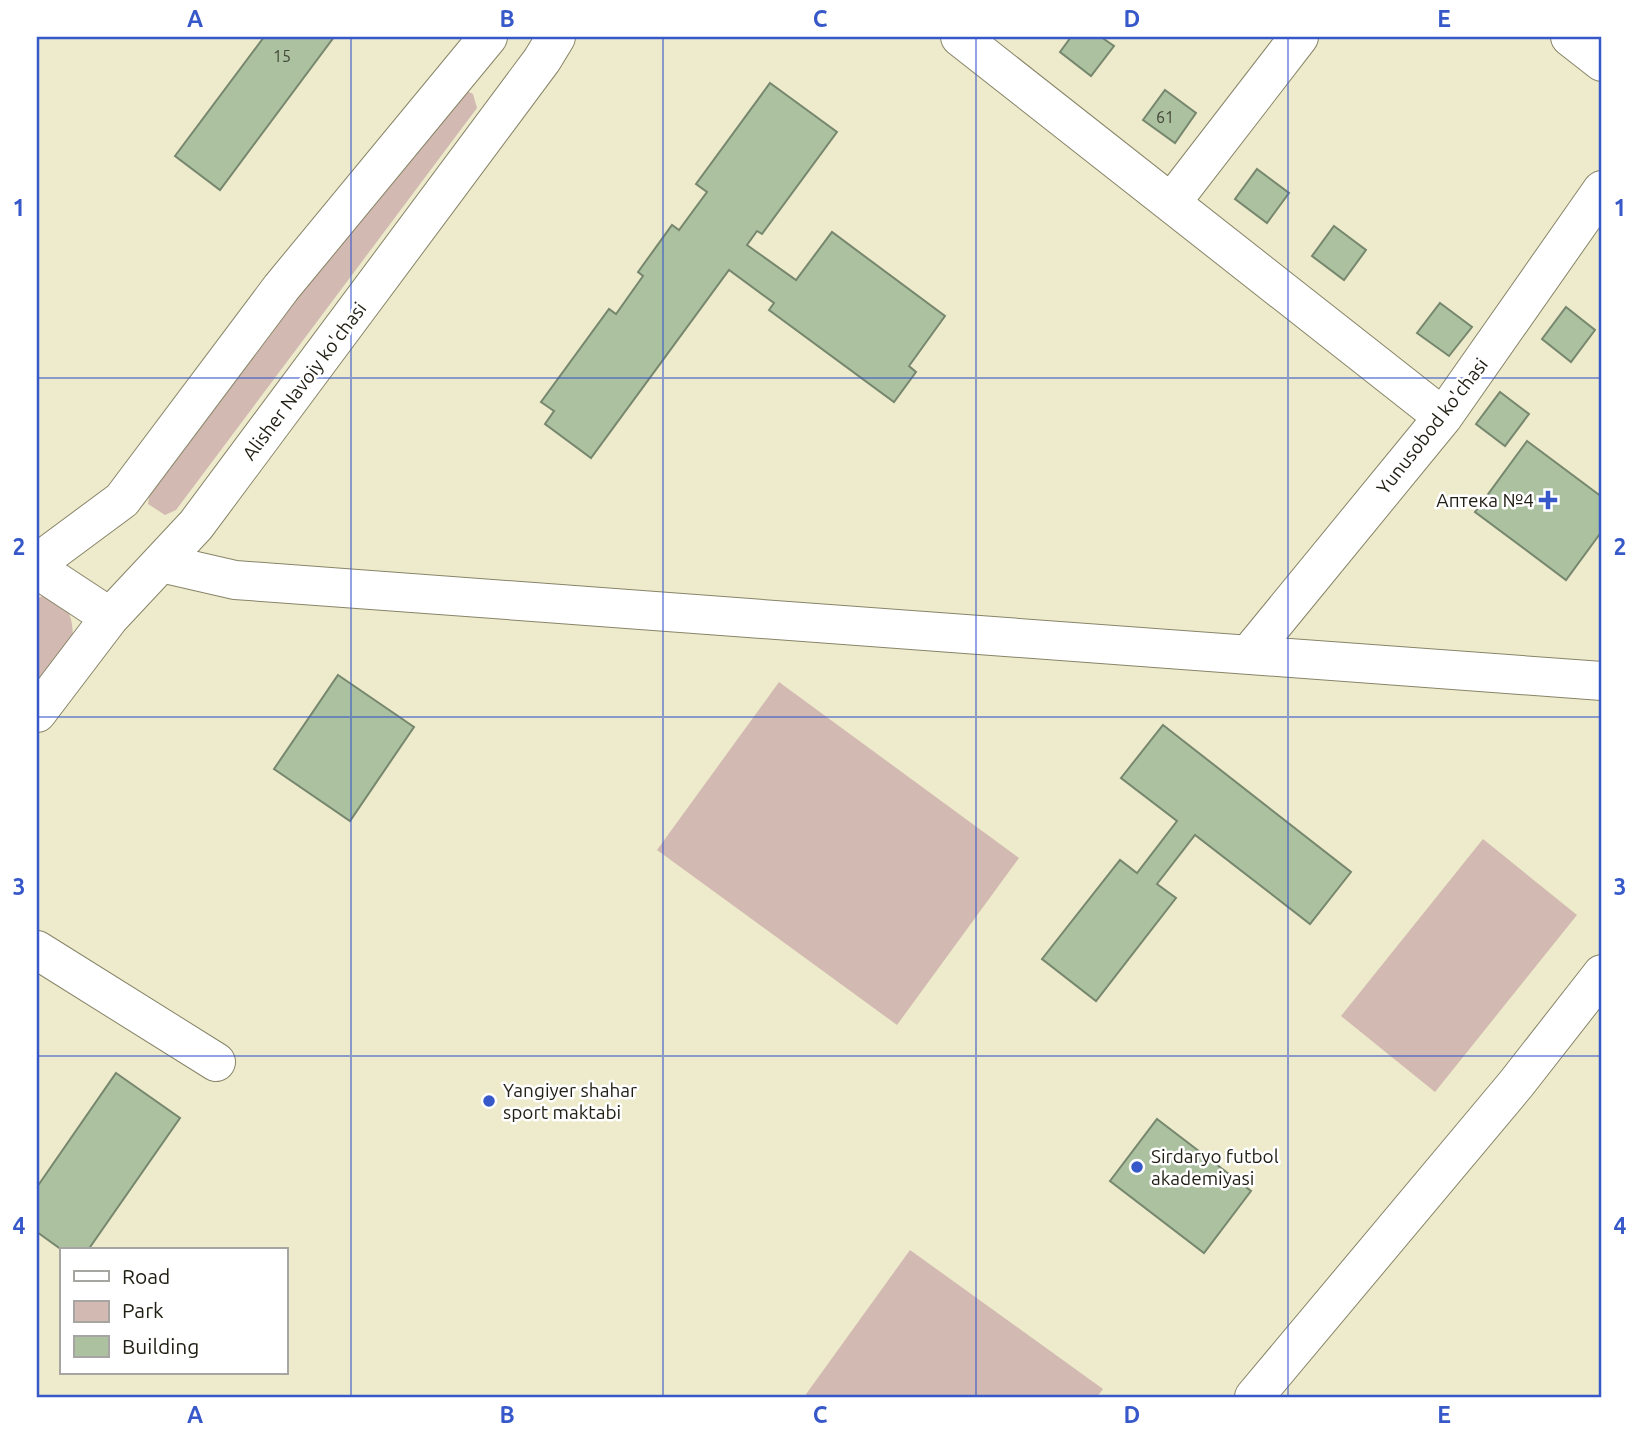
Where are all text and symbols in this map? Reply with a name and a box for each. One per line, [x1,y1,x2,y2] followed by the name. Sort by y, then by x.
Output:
[187,6,203,31] text: A
[499,6,515,31] text: B
[813,6,828,31] text: C
[1124,6,1140,31] text: D
[1437,6,1451,31] text: E
[273,47,291,65] house number: 15
[1156,108,1174,126] house number: 61
[13,195,25,220] text: 1
[1614,195,1626,220] text: 1
[238,298,370,464] street label: Alisher Navoiy ko'chasi
[1372,353,1492,499] street label: Yunusobod ko'chasi
[1436,489,1534,511] place label: Аптека №4
[1540,492,1556,508] marker: Аптека №4
[13,534,25,559] text: 2
[1614,534,1626,559] text: 2
[13,874,25,899] text: 3
[1614,874,1626,899] text: 3
[503,1079,637,1123] place label: Yangiyer shahar sport maktabi
[481,1093,497,1109] marker: Yangiyer shahar sport maktabi
[1151,1145,1279,1189] place label: Sirdaryo futbol akademiyasi
[1129,1159,1145,1175] marker: Sirdaryo futbol akademiyasi
[13,1213,26,1238] text: 4
[1614,1213,1627,1238] text: 4
[60,1248,287,1374] legend
[122,1264,170,1288] text: Road
[122,1298,164,1322] text: Park
[122,1334,199,1358] text: Building
[187,1402,203,1427] text: A
[499,1402,515,1427] text: B
[813,1402,828,1427] text: C
[1124,1402,1140,1427] text: D
[1437,1402,1451,1427] text: E

